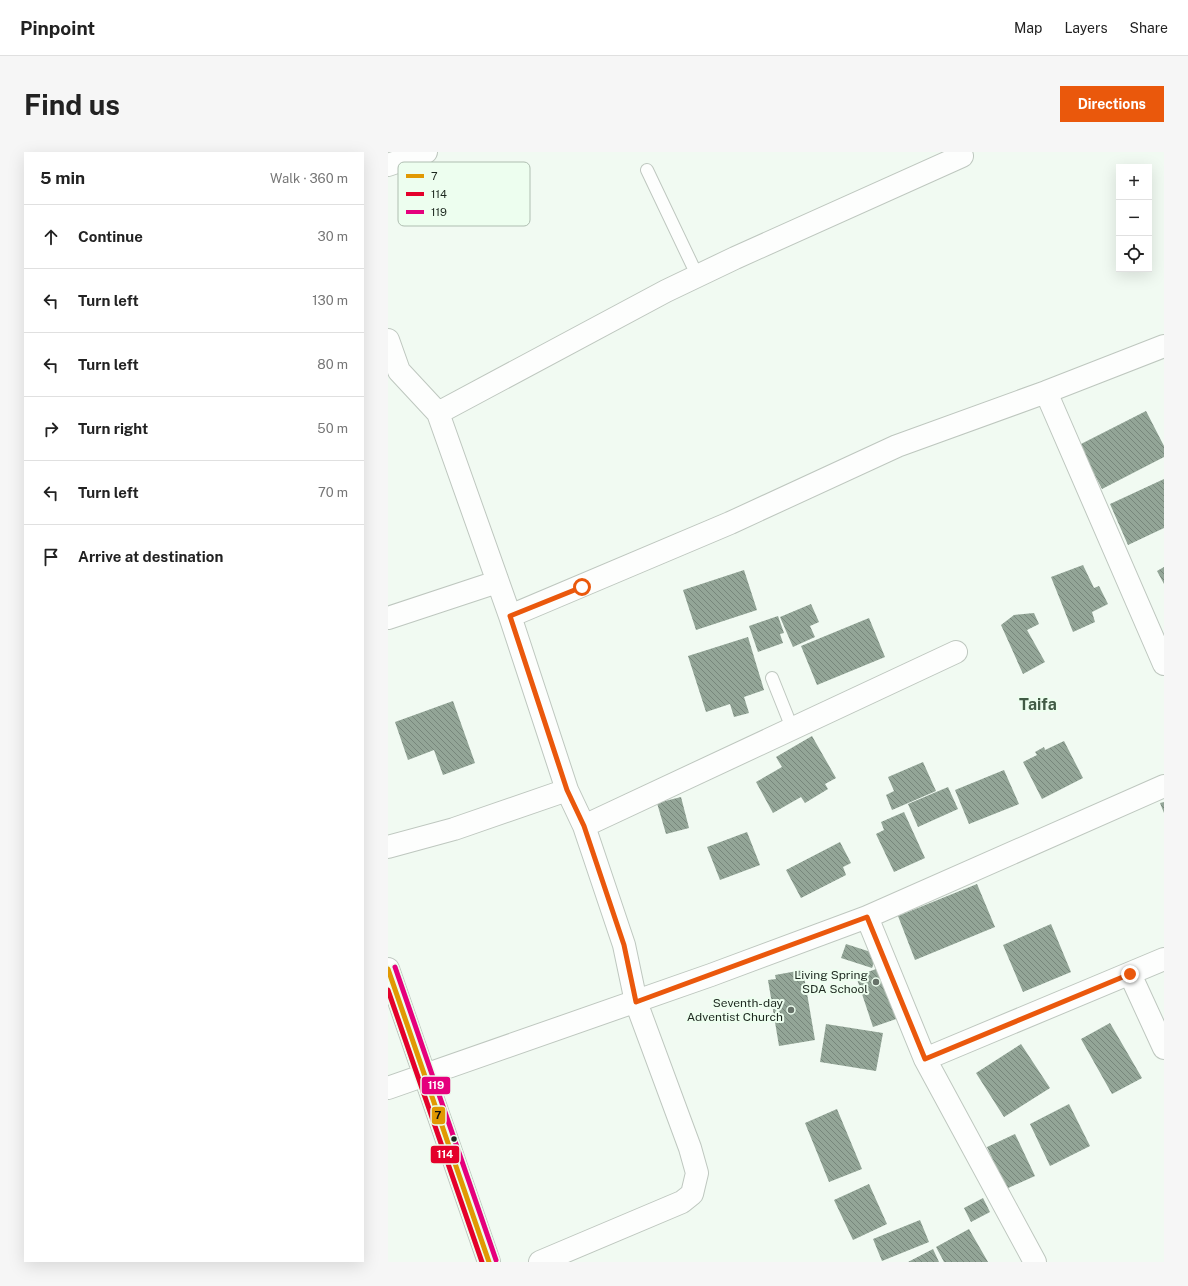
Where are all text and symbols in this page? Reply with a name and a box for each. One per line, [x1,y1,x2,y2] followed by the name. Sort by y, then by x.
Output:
[20,17,95,39] text: Pinpoint
[1014,20,1042,36] text: Map
[1064,20,1108,36] text: Layers
[1130,20,1168,36] text: Share
[1060,86,1164,122] button: Directions
[24,88,120,121] text: Find us
[398,162,530,226] legend
[1116,164,1152,272] map controls
[1116,164,1152,200] button: +
[40,168,85,188] text: 5 min
[431,170,438,182] text: 7
[270,171,348,186] text: Walk · 360 m
[431,188,447,200] text: 114
[1116,200,1152,236] button: −
[431,206,447,218] text: 119
[40,226,62,248] icon: ahead
[78,228,143,245] text: Continue
[318,229,348,244] text: 30 m
[1116,236,1152,272] button: locate
[40,290,62,312] icon: left
[78,292,139,309] text: Turn left
[312,293,348,308] text: 130 m
[40,354,62,376] icon: left
[78,356,139,373] text: Turn left
[317,357,348,372] text: 80 m
[40,418,62,440] icon: right
[78,420,148,437] text: Turn right
[317,421,348,436] text: 50 m
[40,482,62,504] icon: left
[78,484,139,501] text: Turn left
[318,485,348,500] text: 70 m
[40,546,62,568] icon: arrive
[78,548,223,565] text: Arrive at destination
[573,578,591,596] route start
[1019,695,1057,714] district label: Taifa
[1121,965,1139,983] route end
[794,968,868,996] place label: Living Spring SDA School
[871,977,881,987] marker: Living Spring SDA School
[687,996,784,1024] place label: Seventh-day Adventist Church
[786,1005,796,1015] marker: Seventh-day Adventist Church
[421,1076,451,1095] line badge: 119
[428,1079,444,1091] text: 119
[431,1106,446,1125] line badge: 7
[435,1109,442,1121] text: 7
[449,1134,459,1144] unlabelled marker
[430,1145,460,1164] line badge: 114
[437,1148,453,1160] text: 114

